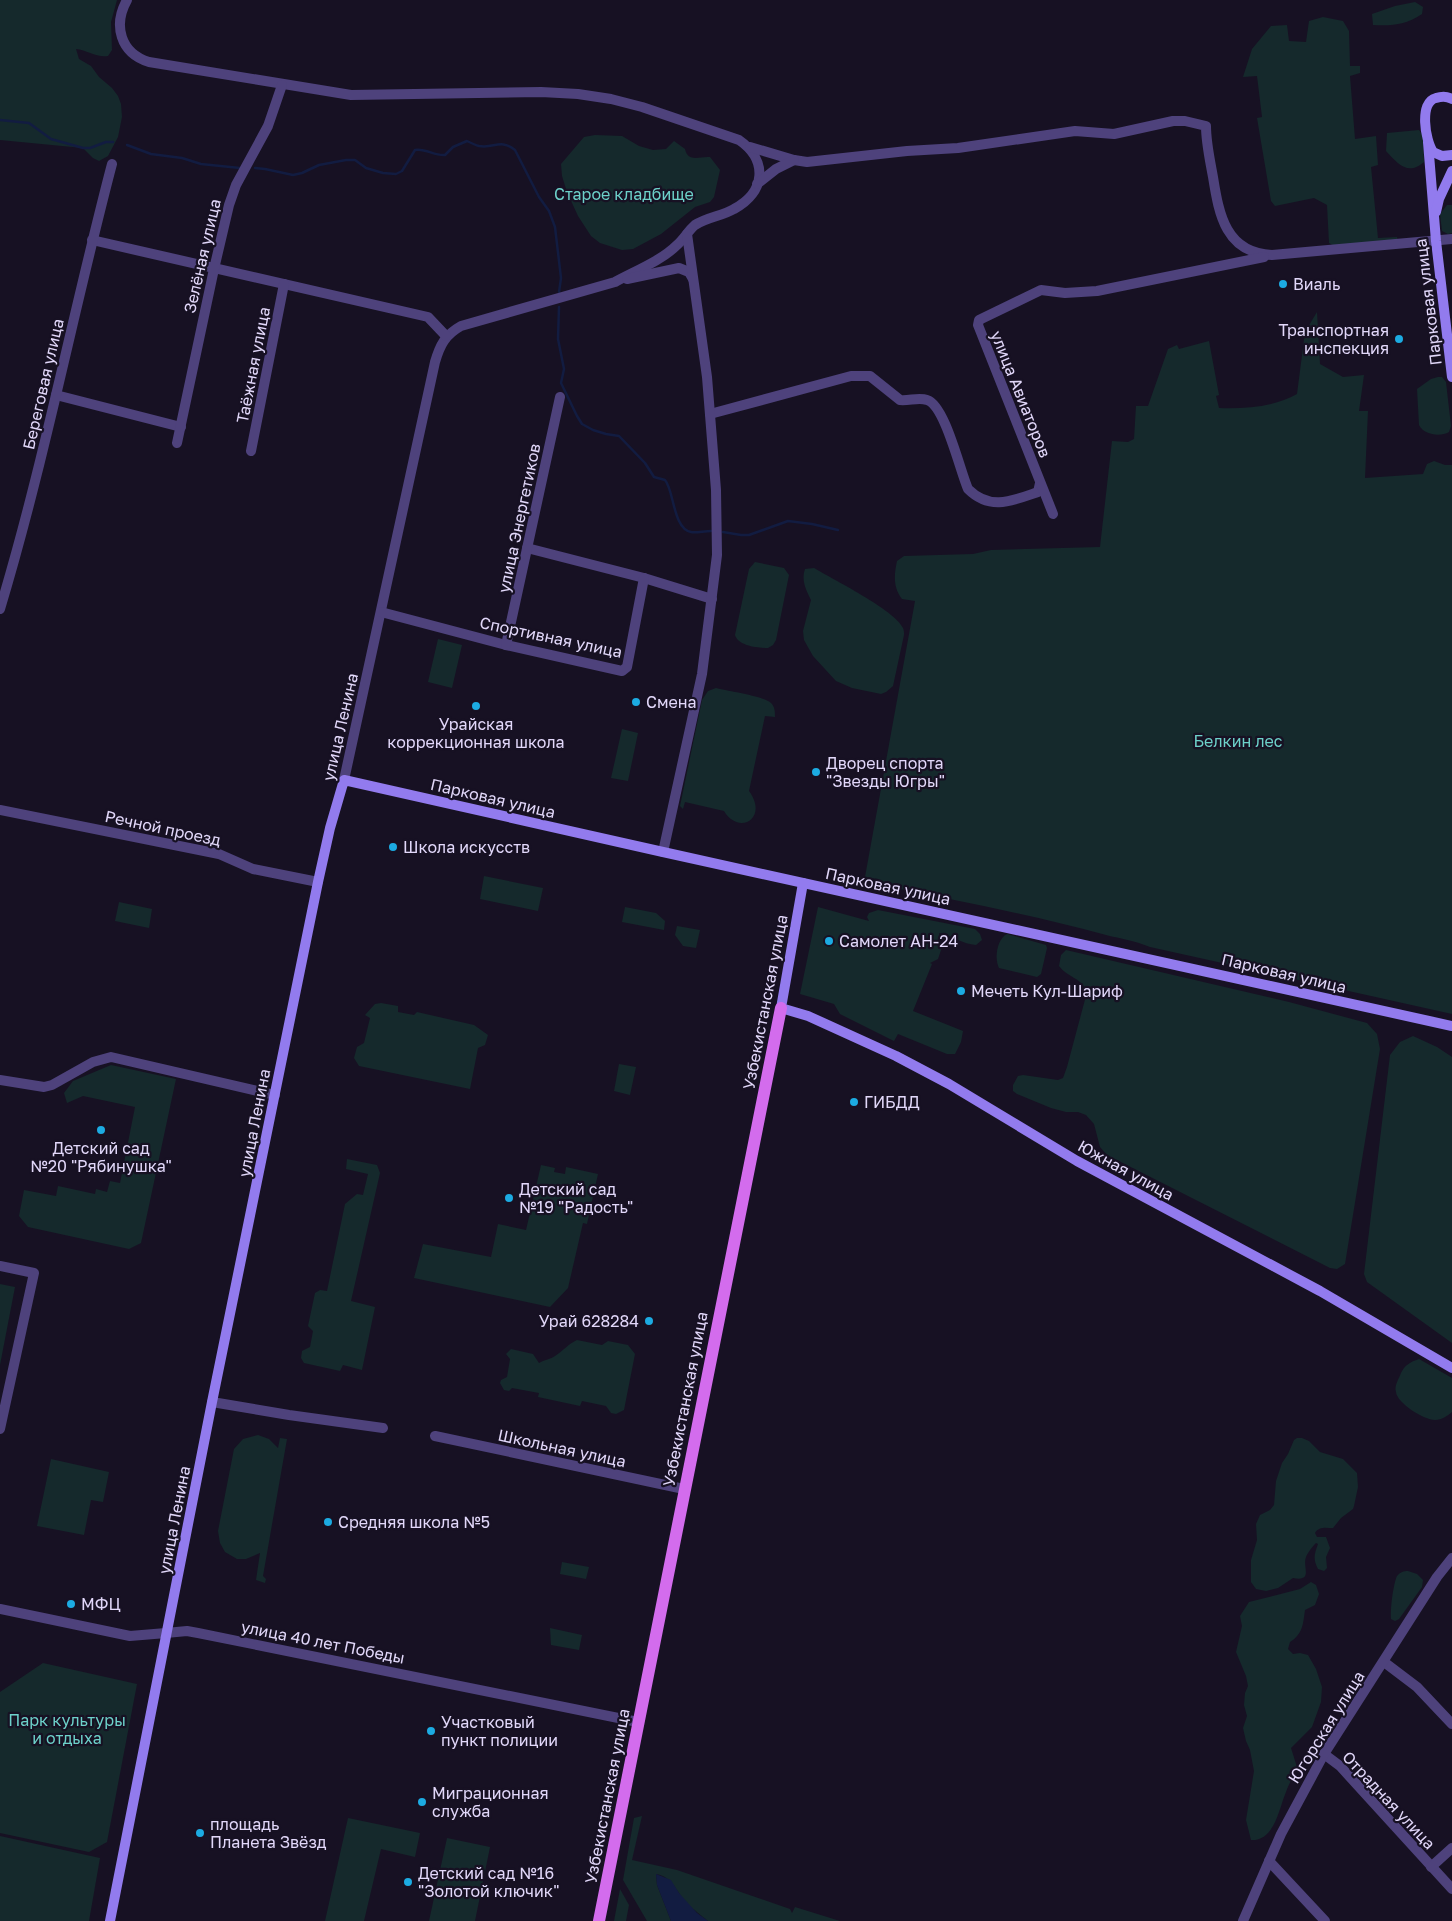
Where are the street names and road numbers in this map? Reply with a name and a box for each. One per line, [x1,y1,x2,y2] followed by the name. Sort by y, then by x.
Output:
[179,197,225,315] street label: Зелёная улица
[1410,238,1446,366] street label: Парковая улица
[232,305,274,425] street label: Таёжная улица
[18,317,68,451] street label: Береговая улица
[986,328,1056,460] street label: улица Авиаторов
[493,442,545,594] street label: улица Энергетиков
[478,612,624,662] street label: Спортивная улица
[318,671,362,783] street label: улица Ленина
[429,774,557,822] street label: Парковая улица
[103,806,223,850] street label: Речной проезд
[824,863,952,909] street label: Парковая улица
[738,913,792,1091] street label: Узбекистанская улица
[1220,949,1348,997] street label: Парковая улица
[234,1067,274,1179] street label: улица Ленина
[1075,1135,1177,1205] street label: Южная улица
[658,1310,712,1488] street label: Узбекистанская улица
[496,1425,628,1471] street label: Школьная улица
[154,1464,194,1576] street label: улица Ленина
[239,1616,407,1668] street label: улица 40 лет Победы
[1283,1667,1369,1787] street label: Югорская улица
[580,1707,634,1885] street label: Узбекистанская улица
[1338,1747,1440,1853] street label: Отрадная улица

